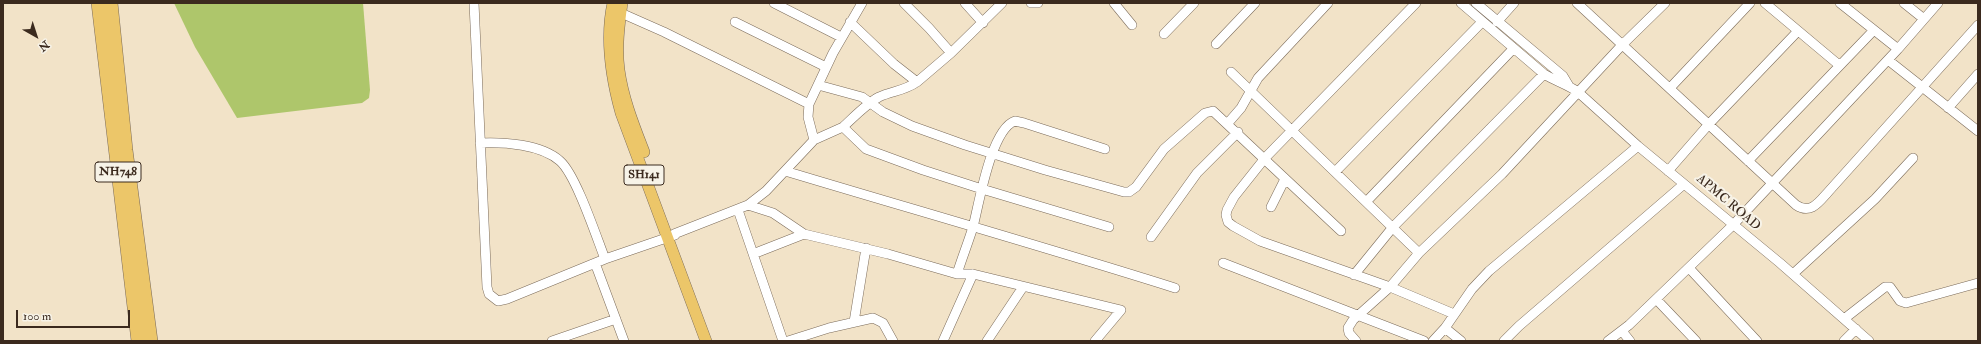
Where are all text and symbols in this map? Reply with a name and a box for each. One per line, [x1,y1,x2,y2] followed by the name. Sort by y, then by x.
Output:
[16,16,56,56] north arrow
[36,38,52,54] text: N
[95,162,141,182] road number: NH748
[624,165,664,185] road number: SH141
[1693,172,1763,234] street label: APMC ROAD
[18,302,132,328] scale bar
[23,309,51,324] text: 100 m

